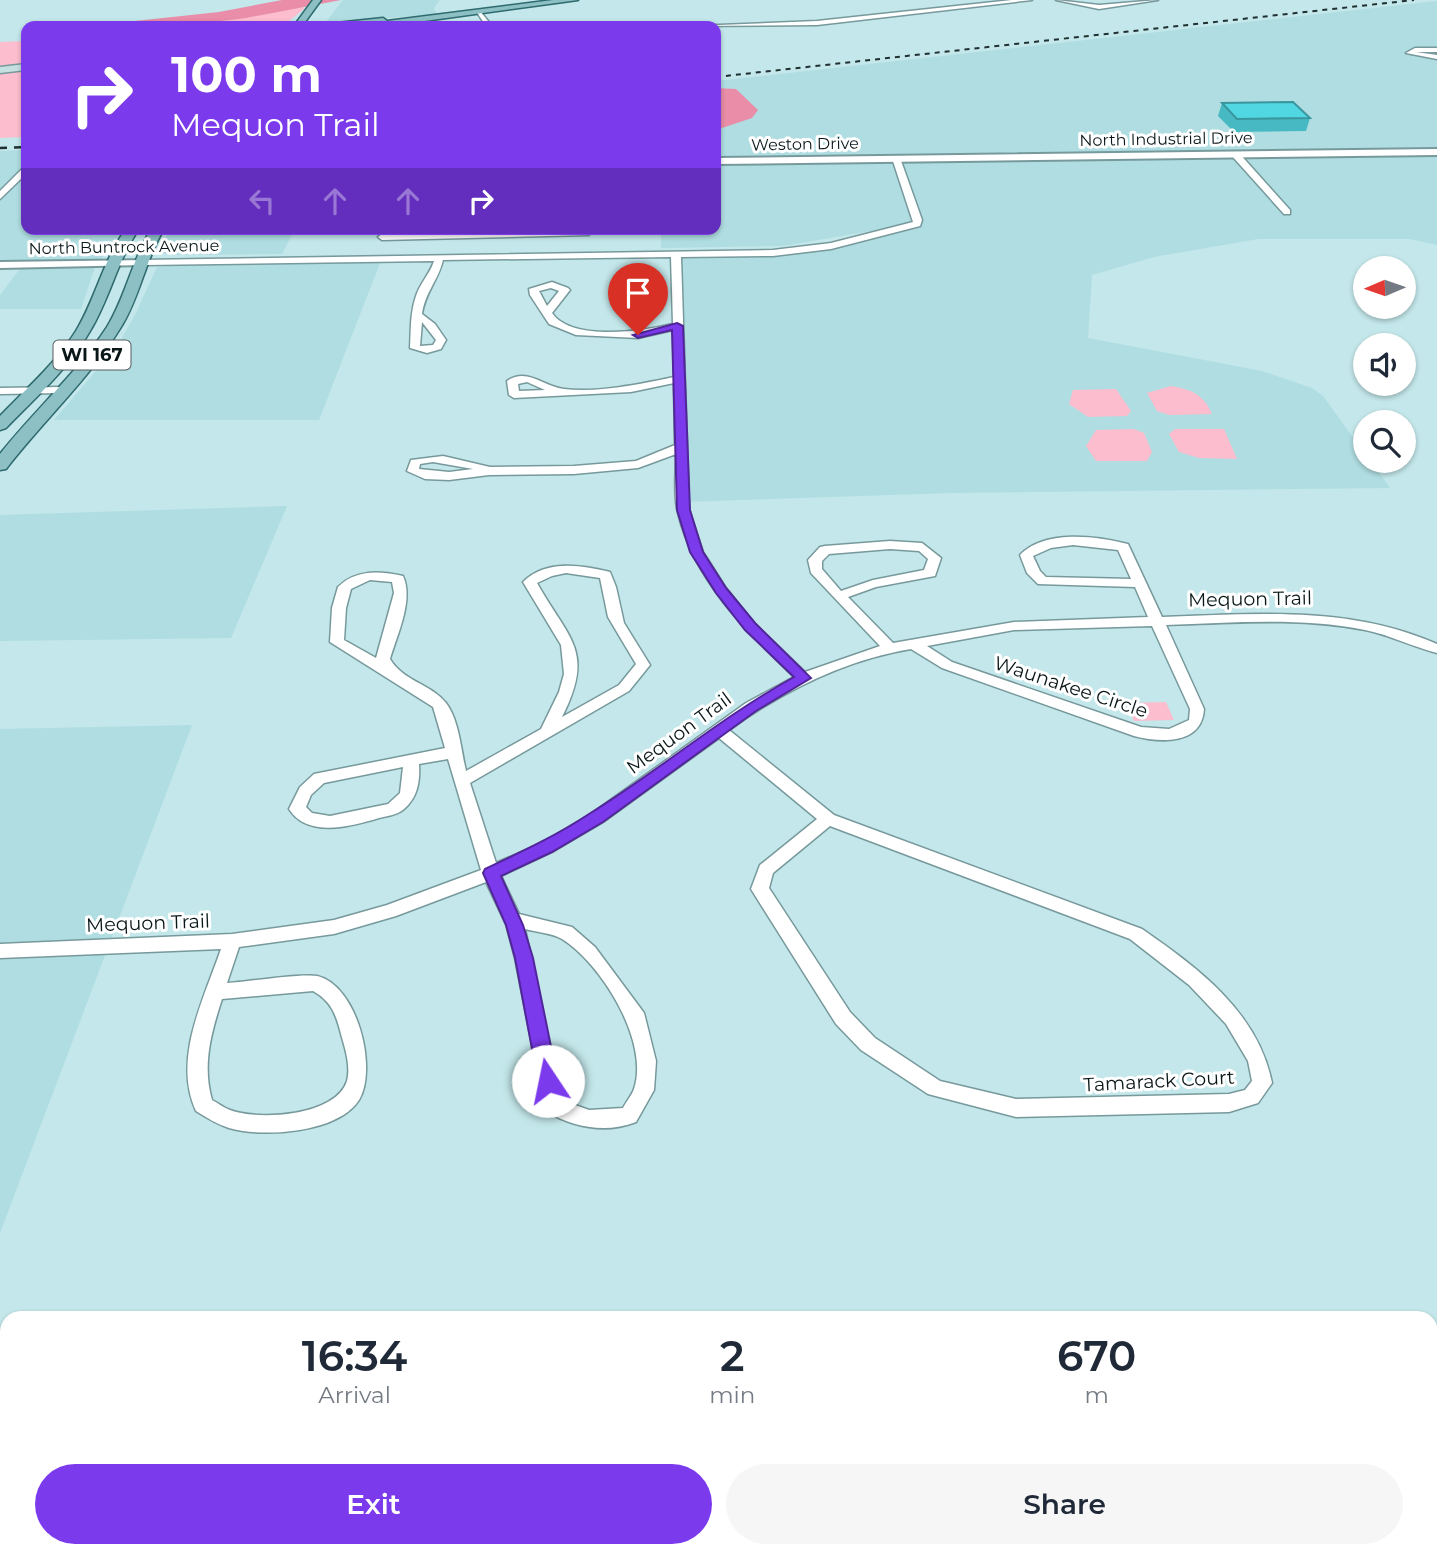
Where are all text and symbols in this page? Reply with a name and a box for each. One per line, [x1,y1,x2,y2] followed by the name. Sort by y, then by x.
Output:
[171,45,322,104] text: 100 m
[56,49,147,140] icon: right
[171,105,380,144] text: Mequon Trail
[1079,128,1253,150] street label: North Industrial Drive
[751,134,859,154] street label: Weston Drive
[243,182,281,220] icon: left
[316,182,354,220] icon: ahead
[389,182,427,220] icon: ahead
[462,182,500,220] icon: right
[29,236,219,258] street label: North Buntrock Avenue
[1353,256,1416,318] north arrow
[1353,256,1416,473] map controls
[608,263,668,335] pin
[619,274,657,312] icon: arrive
[1353,333,1416,396] button: sound
[54,340,130,370] road number: WI 167
[1353,410,1416,473] button: search
[1188,586,1312,612] street label: Mequon Trail
[991,651,1151,723] street label: Waunakee Circle
[622,687,736,779] street label: Mequon Trail
[86,909,210,937] street label: Mequon Trail
[511,1044,585,1118] position arrow
[1083,1066,1235,1096] street label: Tamarack Court
[302,1330,407,1382] text: 16:34
[720,1330,744,1382] text: 2
[1057,1330,1136,1382] text: 670
[318,1381,391,1409] text: Arrival
[709,1381,755,1409] text: min
[1084,1381,1109,1409] text: m
[35,1464,712,1544] button: Exit
[726,1464,1403,1544] button: Share

